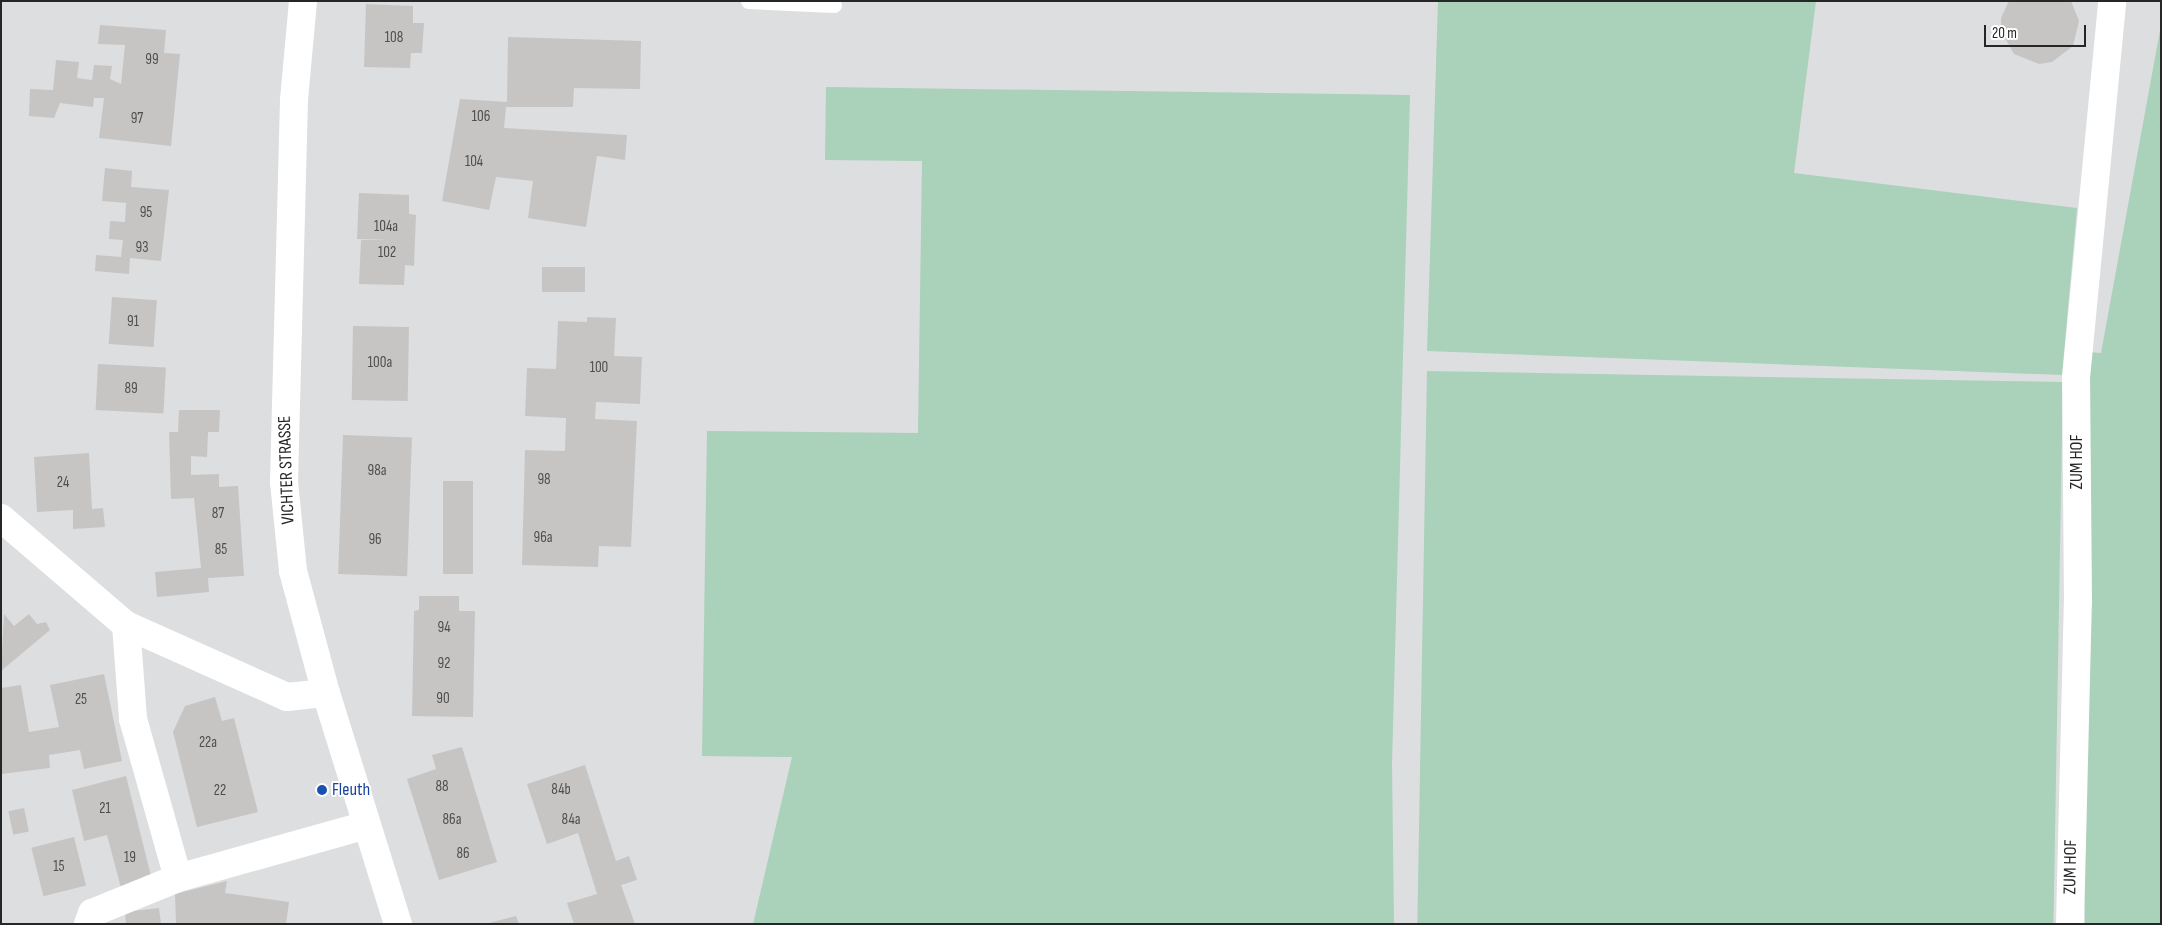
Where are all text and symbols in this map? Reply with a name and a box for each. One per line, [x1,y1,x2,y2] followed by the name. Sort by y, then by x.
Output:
[1987,15,2090,47] scale bar
[1992,24,2017,43] text: 20 m
[385,29,403,47] house number: 108
[145,51,159,69] house number: 99
[472,108,490,126] house number: 106
[131,110,143,128] house number: 97
[465,153,483,171] house number: 104
[140,204,152,222] house number: 95
[374,218,398,236] house number: 104a
[136,239,148,257] house number: 93
[378,244,396,262] house number: 102
[127,313,139,331] house number: 91
[368,354,392,372] house number: 100a
[590,359,608,377] house number: 100
[124,380,138,398] house number: 89
[274,415,300,525] street label: VICHTER STRASSE
[2066,434,2088,490] street label: ZUM HOF
[368,462,386,480] house number: 98a
[537,471,551,489] house number: 98
[57,474,69,492] house number: 24
[212,505,224,523] house number: 87
[534,529,552,547] house number: 96a
[368,531,382,549] house number: 96
[215,541,227,559] house number: 85
[438,619,450,637] house number: 94
[438,655,450,673] house number: 92
[436,690,450,708] house number: 90
[75,691,87,709] house number: 25
[199,734,217,752] house number: 22a
[435,778,449,796] house number: 88
[332,779,370,801] place label: Fleuth
[551,781,571,799] house number: 84b
[214,782,226,800] house number: 22
[316,784,328,796] marker: Fleuth
[99,800,111,818] house number: 21
[443,811,461,829] house number: 86a
[562,811,580,829] house number: 84a
[2060,839,2082,895] street label: ZUM HOF
[456,845,470,863] house number: 86
[124,849,136,867] house number: 19
[53,858,65,876] house number: 15

